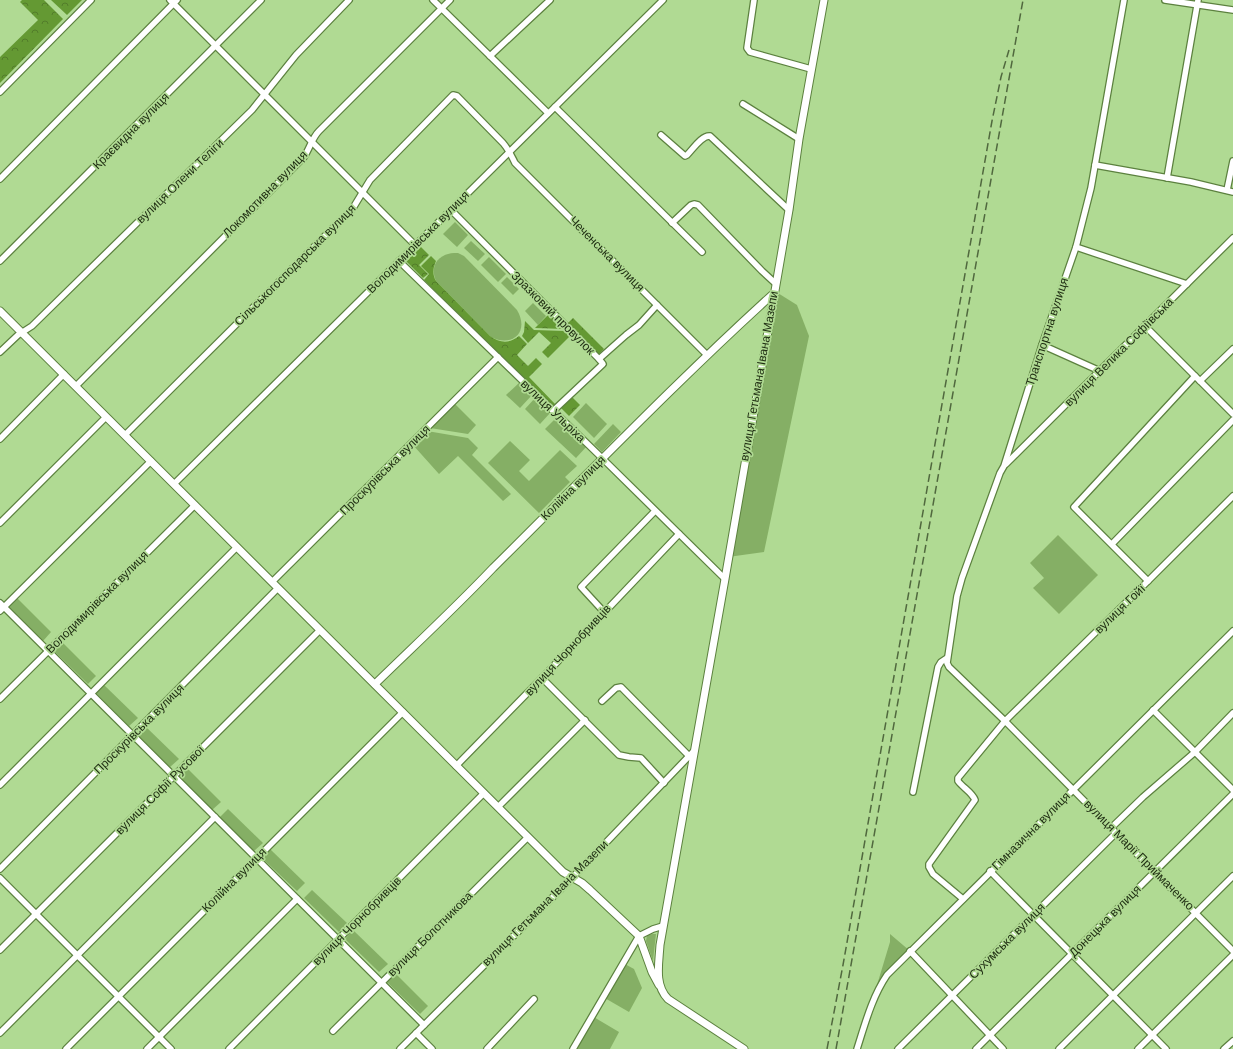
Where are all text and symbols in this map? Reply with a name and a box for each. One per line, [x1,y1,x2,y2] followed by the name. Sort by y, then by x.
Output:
[90,90,172,172] street label: Краєвидна вулиця
[134,136,226,226] street label: вулиця Олени Теліги
[220,148,310,240] street label: Локомотивна вулиця
[364,188,472,296] street label: Володимирівська вулиця
[231,201,359,329] street label: Сільськогосподарська вулиця
[567,214,647,294] street label: Чеченська вулиця
[508,268,598,358] street label: Зразковий провулок
[1023,276,1071,388] street label: Транспортна вулиця
[737,290,781,462] street label: вулиця Гетьмана Івана Мазепи
[1062,295,1176,409] street label: вулиця Велика Софіївська
[518,377,588,446] street label: вулиця Ульріха
[337,422,433,518] street label: Проскурівська вулиця
[538,453,608,523] street label: Колійна вулиця
[43,548,151,656] street label: Володимирівська вулиця
[1092,581,1149,636] street label: вулиця Гойї
[522,602,614,698] street label: вулиця Чорнобривців
[91,681,187,777] street label: Проскурівська вулиця
[113,742,208,837] street label: вулиця Софії Русової
[989,789,1073,873] street label: Гімназична вулиця
[1081,797,1197,913] street label: вулиця Марії Приймаченко
[479,837,611,969] street label: вулиця Гетьмана Івана Мазепи
[199,845,269,915] street label: Колійна вулиця
[310,874,404,968] street label: вулиця Чорнобривців
[1066,882,1144,960] street label: Донецька вулиця
[385,889,475,979] street label: вулиця Болотникова
[966,900,1048,982] street label: Сухумська вулиця

